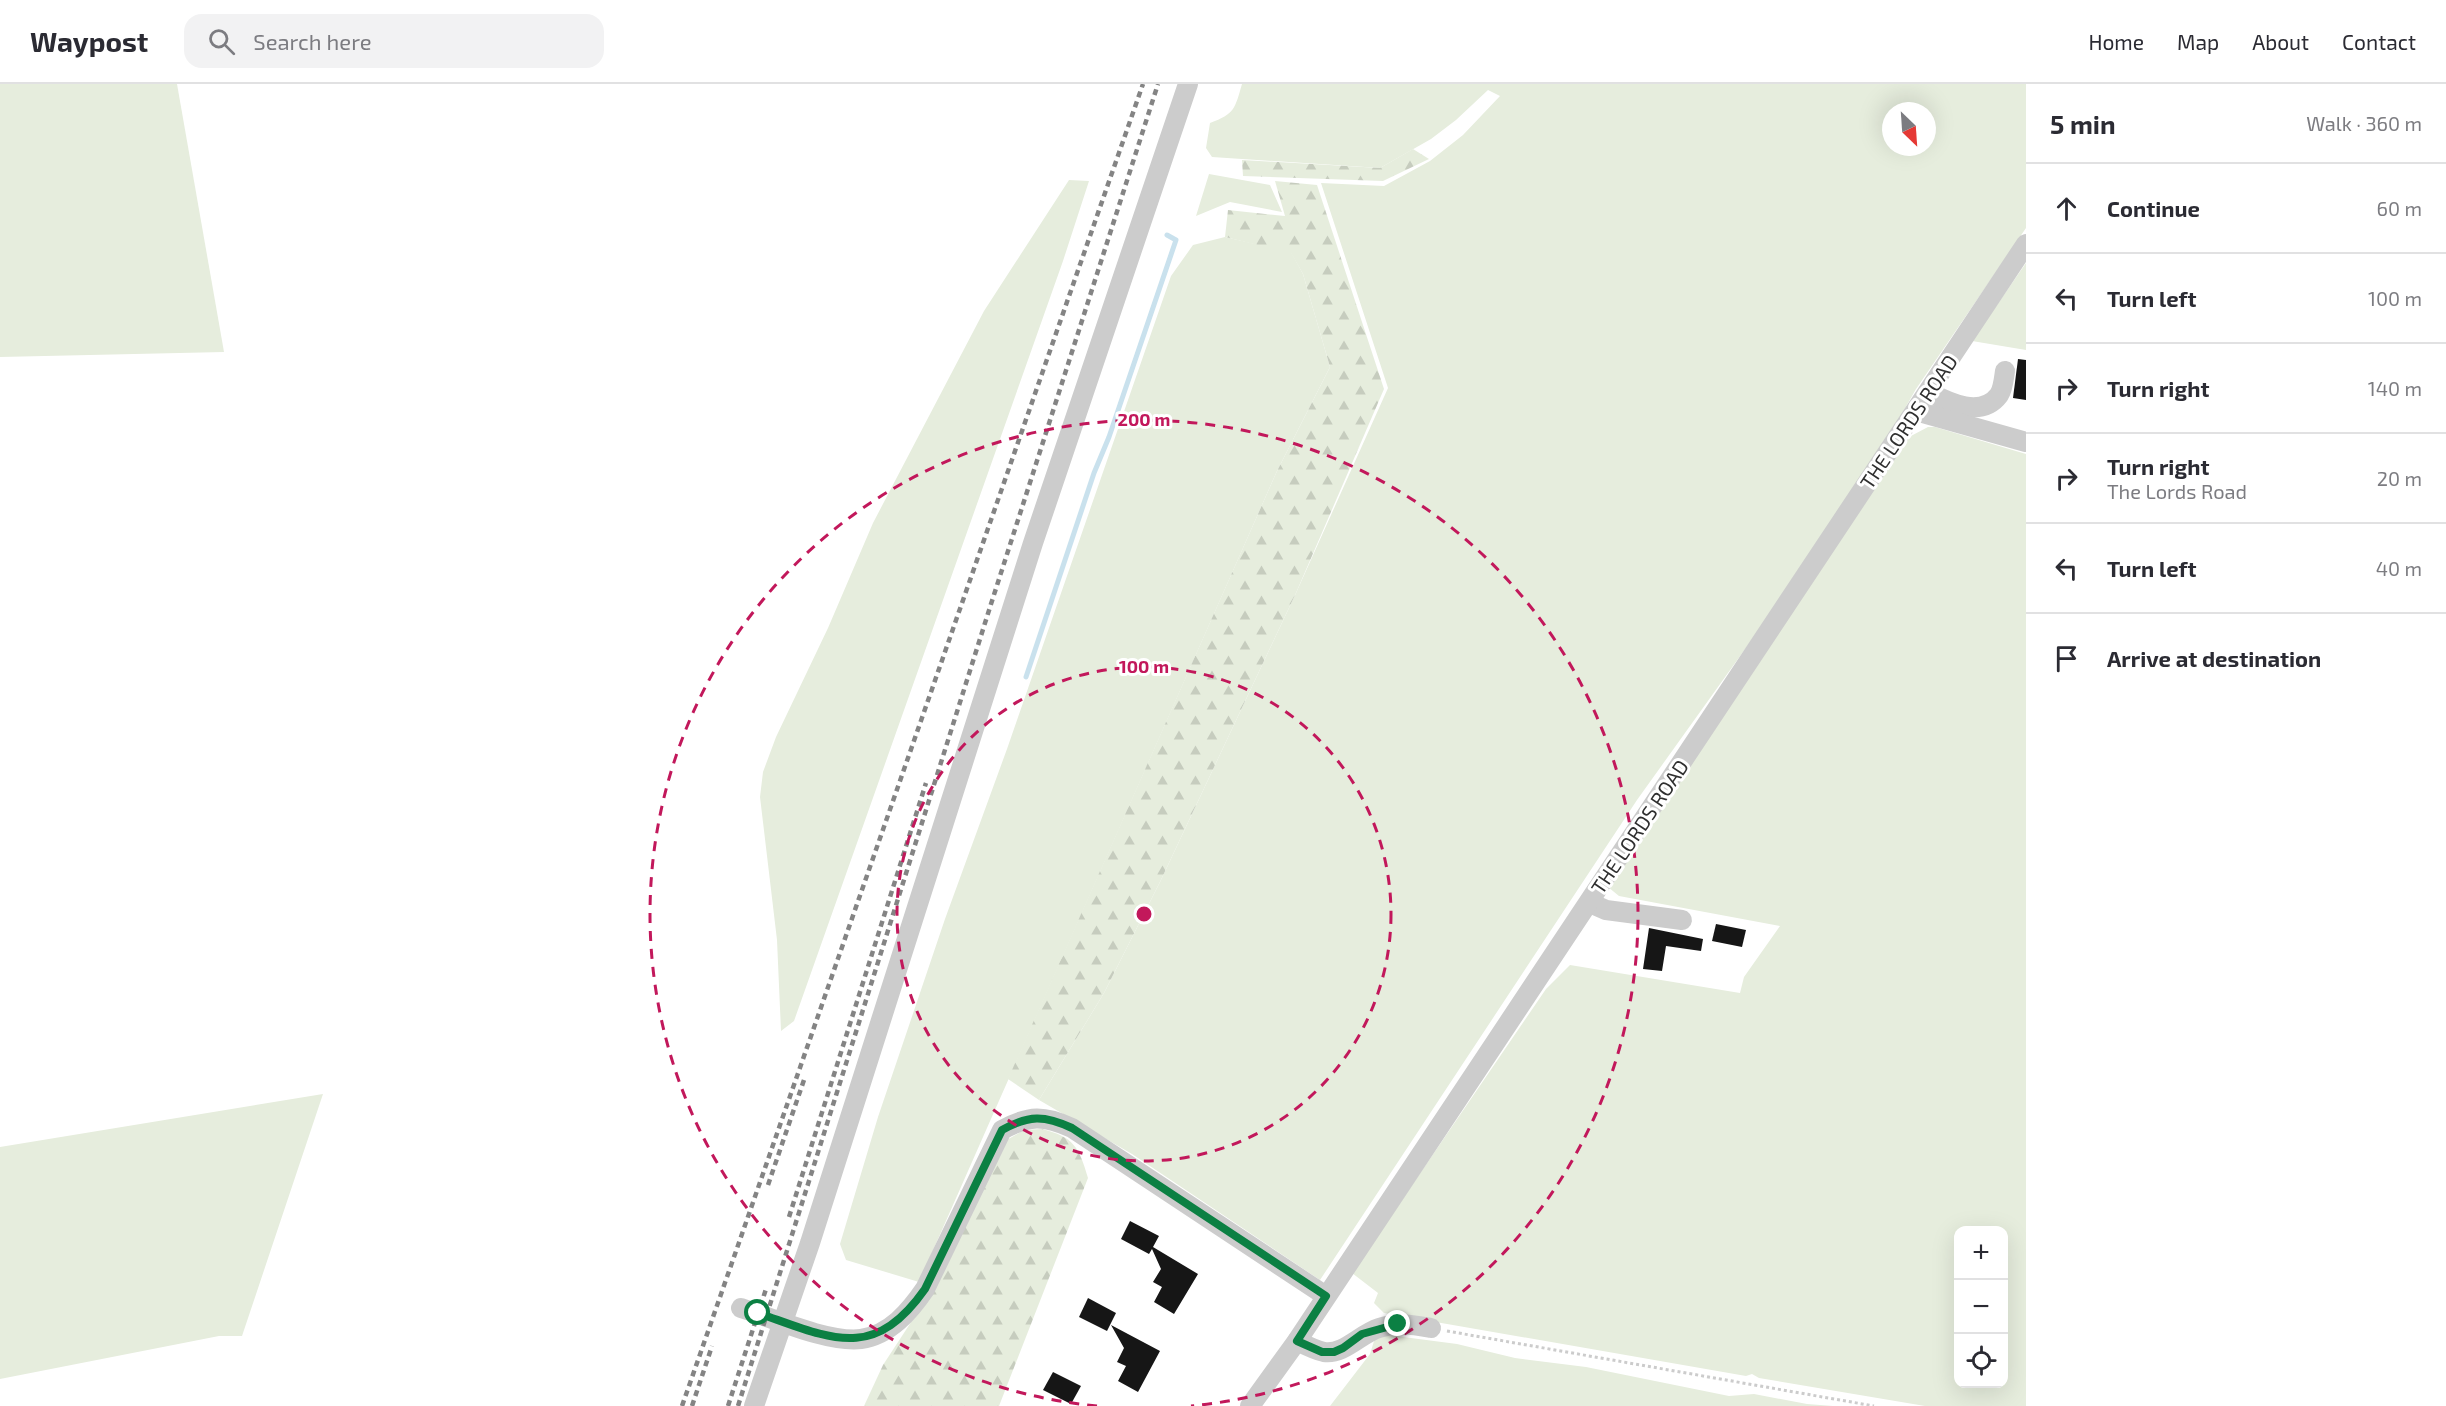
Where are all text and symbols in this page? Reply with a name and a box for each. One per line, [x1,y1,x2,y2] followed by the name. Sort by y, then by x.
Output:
[184,14,604,68] search box
[30,24,148,58] text: Waypost
[205,25,238,58] icon: search
[253,28,372,54] text: Search here
[2088,29,2144,54] text: Home
[2177,29,2219,54] text: Map
[2252,29,2309,54] text: About
[2342,29,2416,54] text: Contact
[1882,102,1936,156] north arrow
[2050,108,2116,139] text: 5 min
[2306,111,2422,135] text: Walk · 360 m
[2050,192,2083,225] icon: ahead
[2107,195,2200,221] text: Continue
[2377,196,2422,220] text: 60 m
[2050,282,2083,315] icon: left
[2107,285,2196,311] text: Turn left
[2368,286,2422,310] text: 100 m
[1854,350,1962,493] street label: THE LORDS ROAD
[2050,372,2083,405] icon: right
[2107,375,2209,401] text: Turn right
[2368,376,2422,400] text: 140 m
[1118,408,1170,430] text: 200 m
[2107,453,2209,479] text: Turn right
[2050,462,2083,495] icon: right
[2377,466,2422,490] text: 20 m
[2107,479,2247,503] text: The Lords Road
[2050,552,2083,585] icon: left
[2107,555,2196,581] text: Turn left
[2376,556,2422,580] text: 40 m
[2050,642,2083,675] icon: arrive
[2107,645,2321,671] text: Arrive at destination
[1119,655,1169,677] text: 100 m
[1585,755,1693,898] street label: THE LORDS ROAD
[1134,904,1154,924] centre of rings
[1954,1226,2008,1388] map controls
[1954,1226,2008,1280] button: +
[1954,1280,2008,1334] button: −
[744,1299,770,1325] route start
[1384,1310,1410,1336] route end
[1954,1334,2008,1388] button: locate

